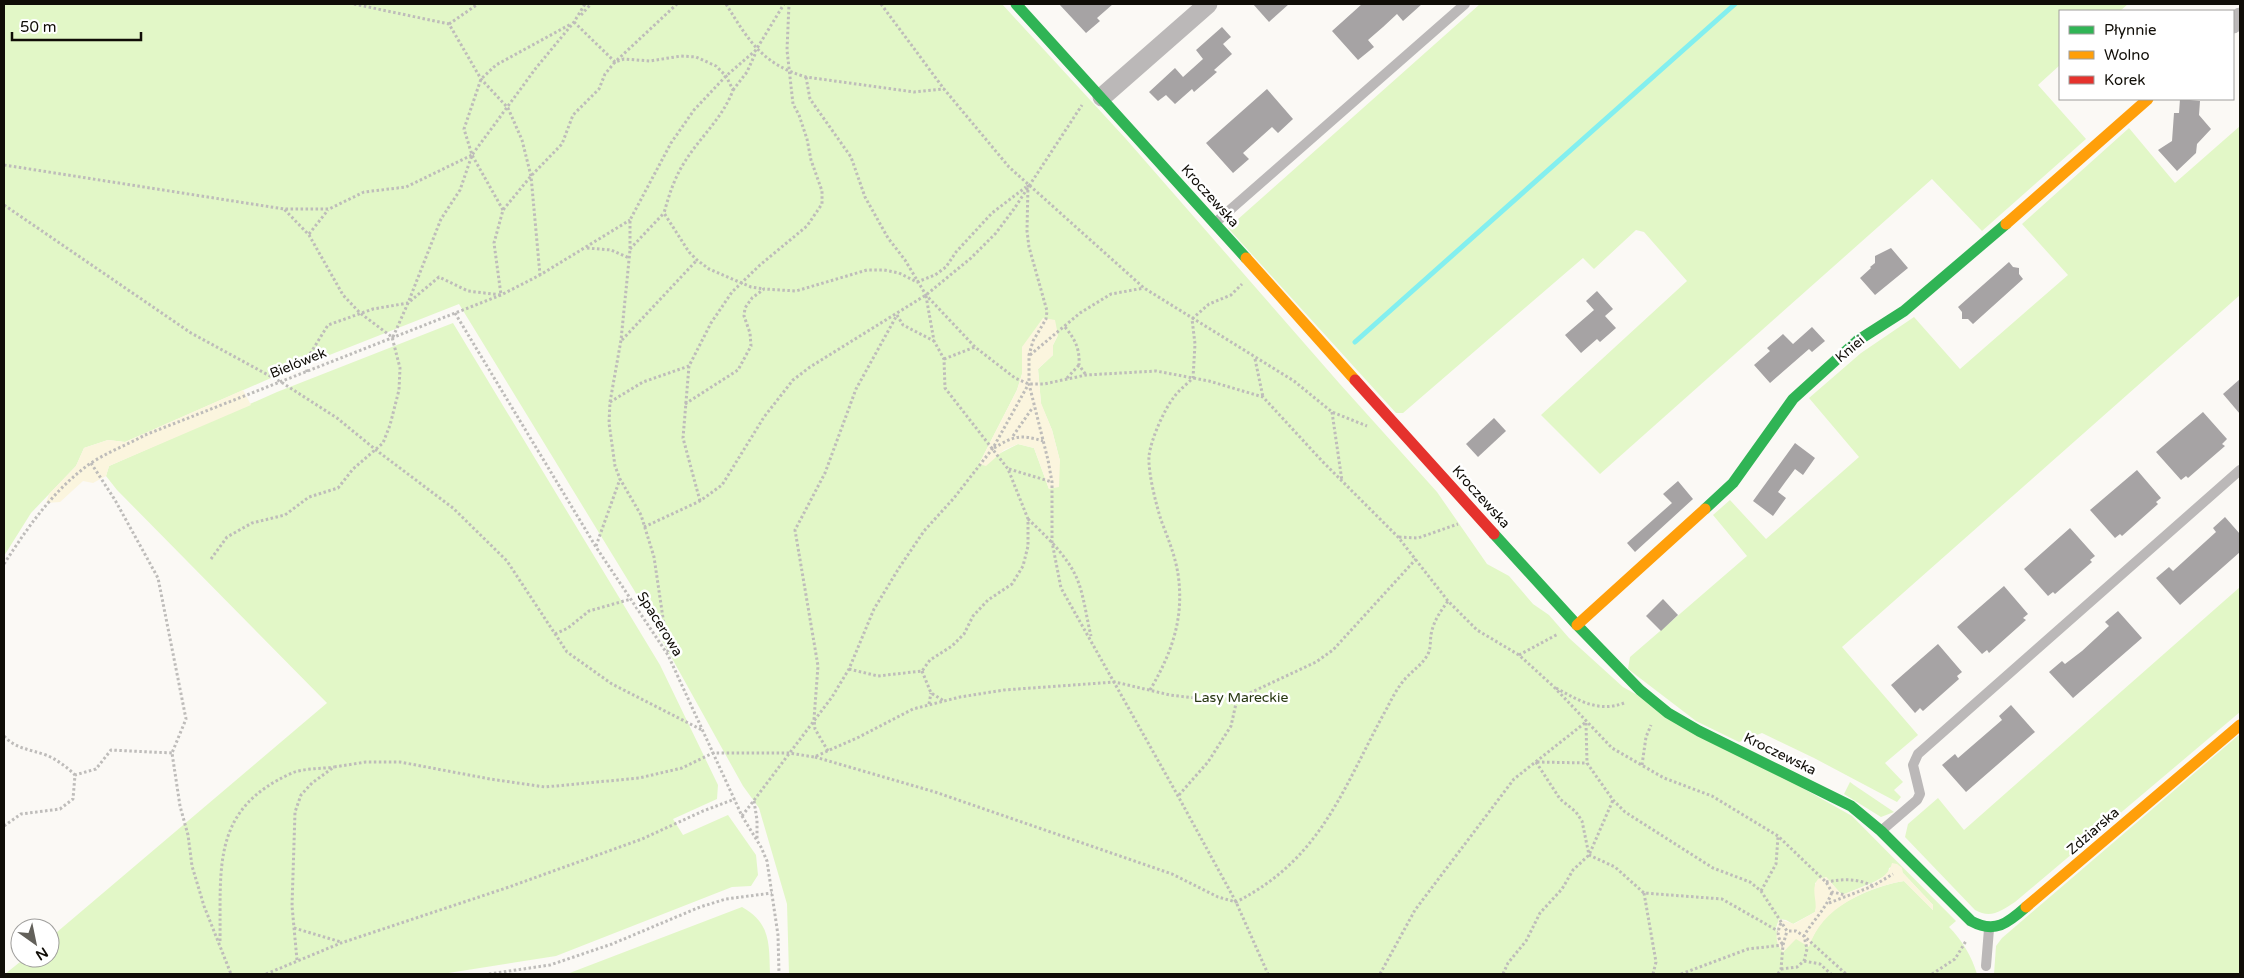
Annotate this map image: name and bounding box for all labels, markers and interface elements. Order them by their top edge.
scale bar [12,10,141,42]
legend [2059,10,2234,100]
text: 50 m [20,18,57,36]
text: Płynnie [2104,21,2157,39]
text: Wolno [2104,46,2150,64]
text: Korek [2104,71,2145,89]
street label: Kroczewska [1177,161,1243,231]
street label: Kniei [1832,332,1868,366]
street label: Bielówek [267,344,329,382]
street label: Kroczewska [1448,462,1514,532]
street label: Spacerowa [633,589,687,659]
park label: Lasy Mareckie [1194,689,1288,706]
street label: Kroczewska [1741,729,1819,779]
street label: Zdziarska [2063,804,2123,858]
north arrow [10,918,60,968]
text: N [32,943,51,964]

